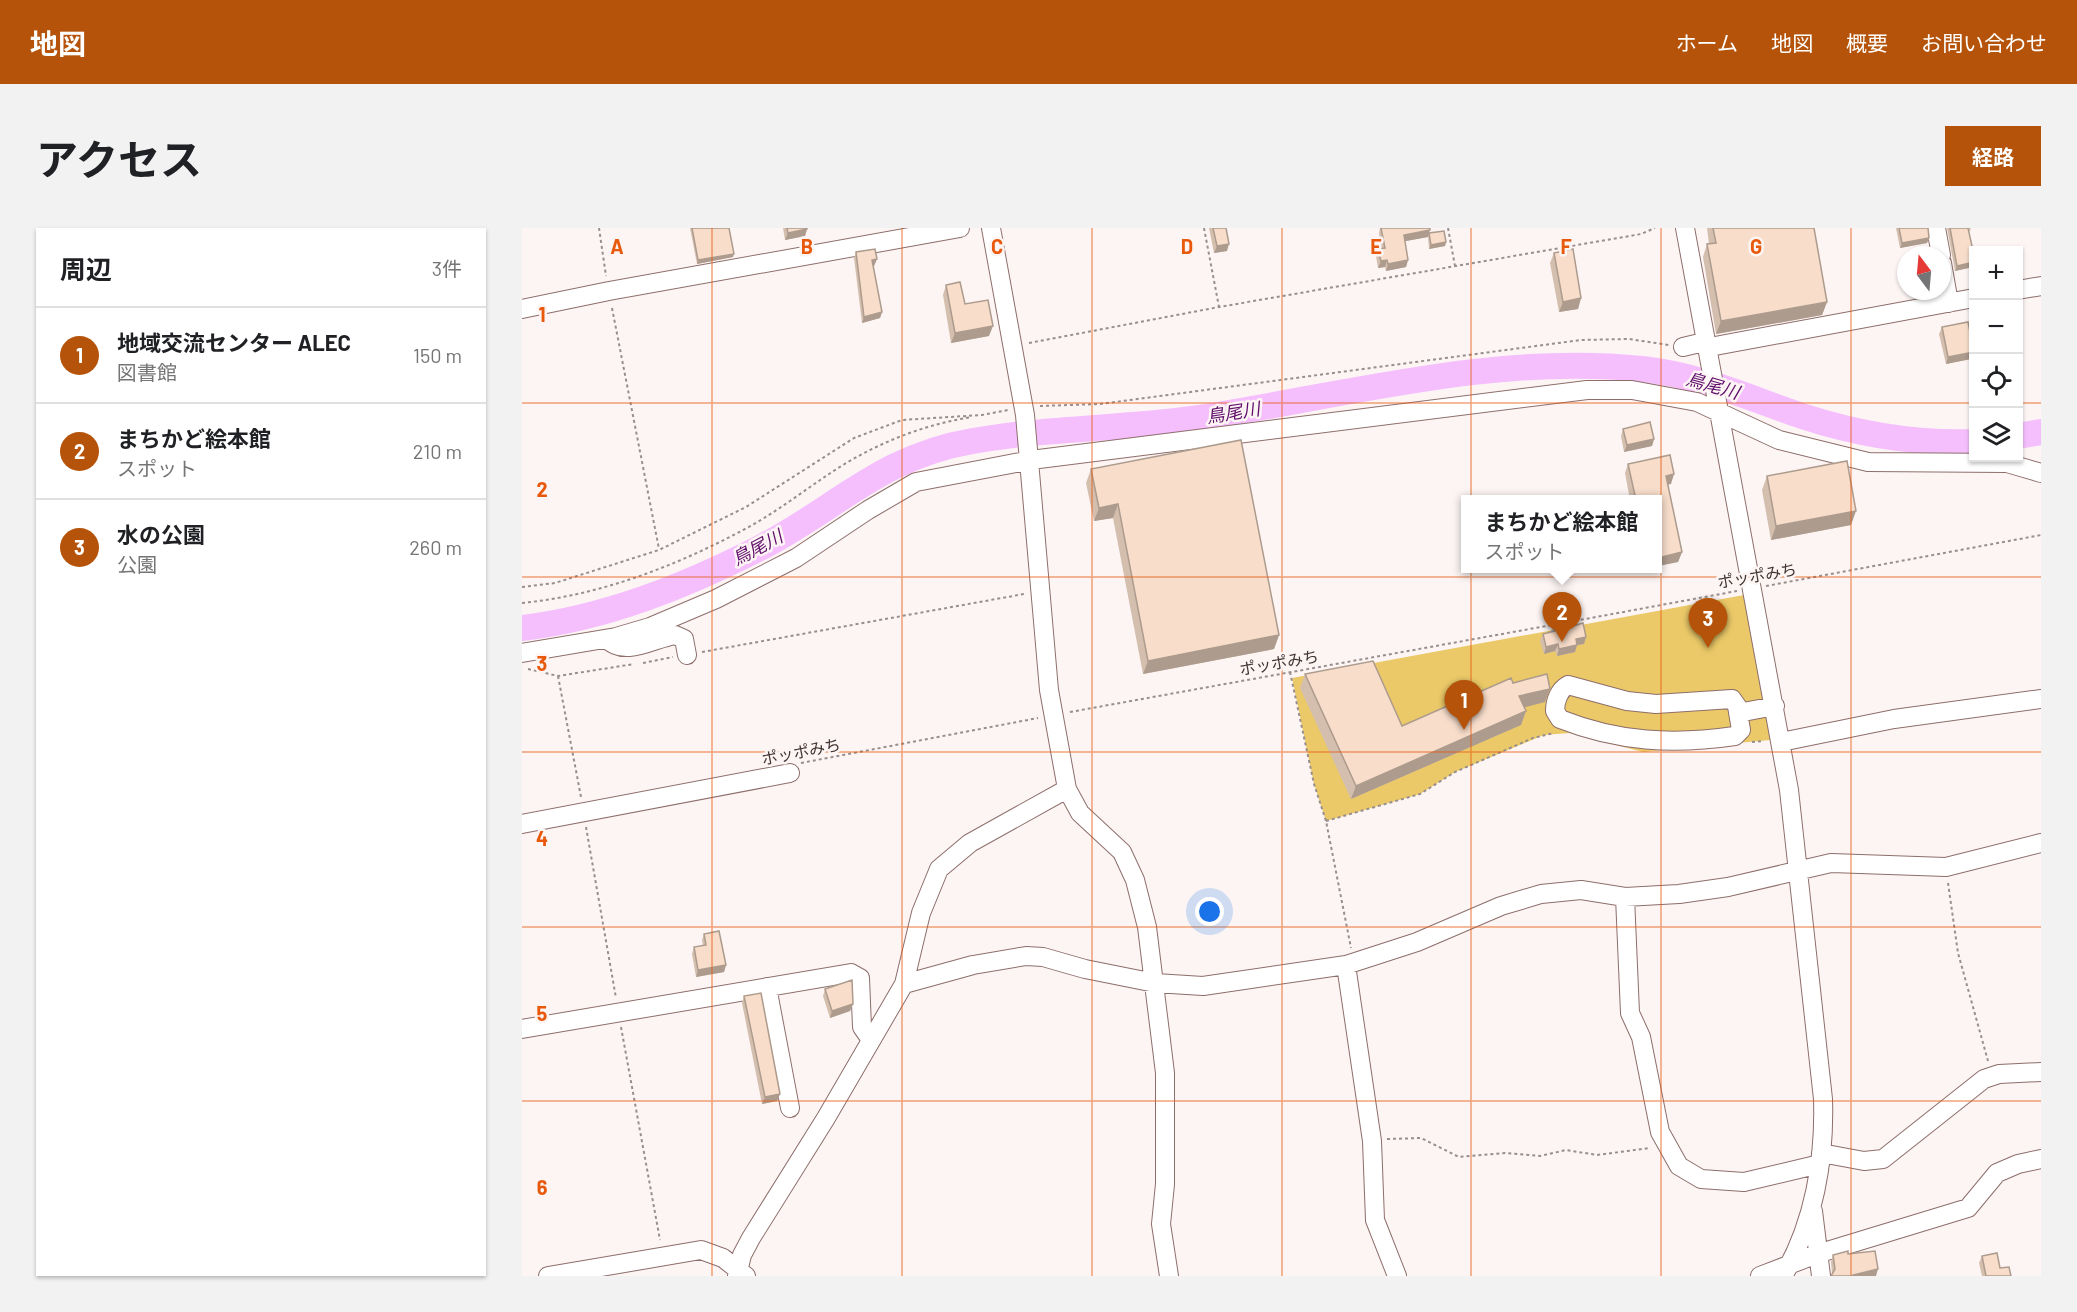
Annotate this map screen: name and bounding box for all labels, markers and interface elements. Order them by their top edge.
text: 地図 [30,26,86,60]
text: ホーム [1676,30,1738,55]
text: 地図 [1771,30,1813,55]
text: 概要 [1846,30,1888,55]
text: お問い合わせ [1921,30,2047,55]
button: 経路 [1945,126,2041,186]
text: アクセス [36,133,202,183]
text: A [610,234,624,258]
text: B [801,234,813,258]
text: C [991,234,1003,258]
text: D [1181,234,1193,258]
text: E [1370,234,1382,258]
text: F [1560,234,1572,258]
text: G [1750,234,1762,258]
north arrow [1897,246,1951,300]
map controls [1969,246,2023,462]
button: + [1969,246,2023,300]
text: 周辺 [60,253,112,284]
text: 3件 [432,256,462,280]
button: − [1969,300,2023,354]
text: 1 [538,302,546,326]
text: 地域交流センター ALEC [117,329,351,355]
text: 1 [76,343,83,367]
text: 150 m [413,343,462,367]
button: locate [1969,354,2023,408]
text: 図書館 [117,360,177,384]
water label: 鳥尾川 [1684,367,1744,404]
water label: 鳥尾川 [1205,397,1263,427]
button: layers [1969,408,2023,462]
text: まちかど絵本館 [117,425,271,451]
text: 2 [74,439,85,463]
text: 210 m [413,439,462,463]
text: スポット [117,456,197,480]
text: 2 [536,477,548,501]
popup [1461,495,1662,573]
text: まちかど絵本館 [1484,508,1639,534]
text: 水の公園 [117,521,205,547]
water label: 鳥尾川 [728,524,788,569]
text: 3 [74,535,85,559]
text: 260 m [409,535,462,559]
text: スポット [1484,539,1564,563]
text: 公園 [117,552,157,576]
street label: ポッポみち [1716,559,1798,591]
pin: 2 [1542,592,1582,642]
pin: 3 [1688,598,1728,648]
street label: ポッポみち [1238,646,1320,678]
text: 3 [537,651,547,675]
pin: 1 [1444,680,1484,730]
street label: ポッポみち [760,734,842,768]
text: 4 [536,826,548,850]
your location [1195,897,1224,926]
text: 5 [537,1001,548,1025]
text: 6 [537,1175,548,1199]

